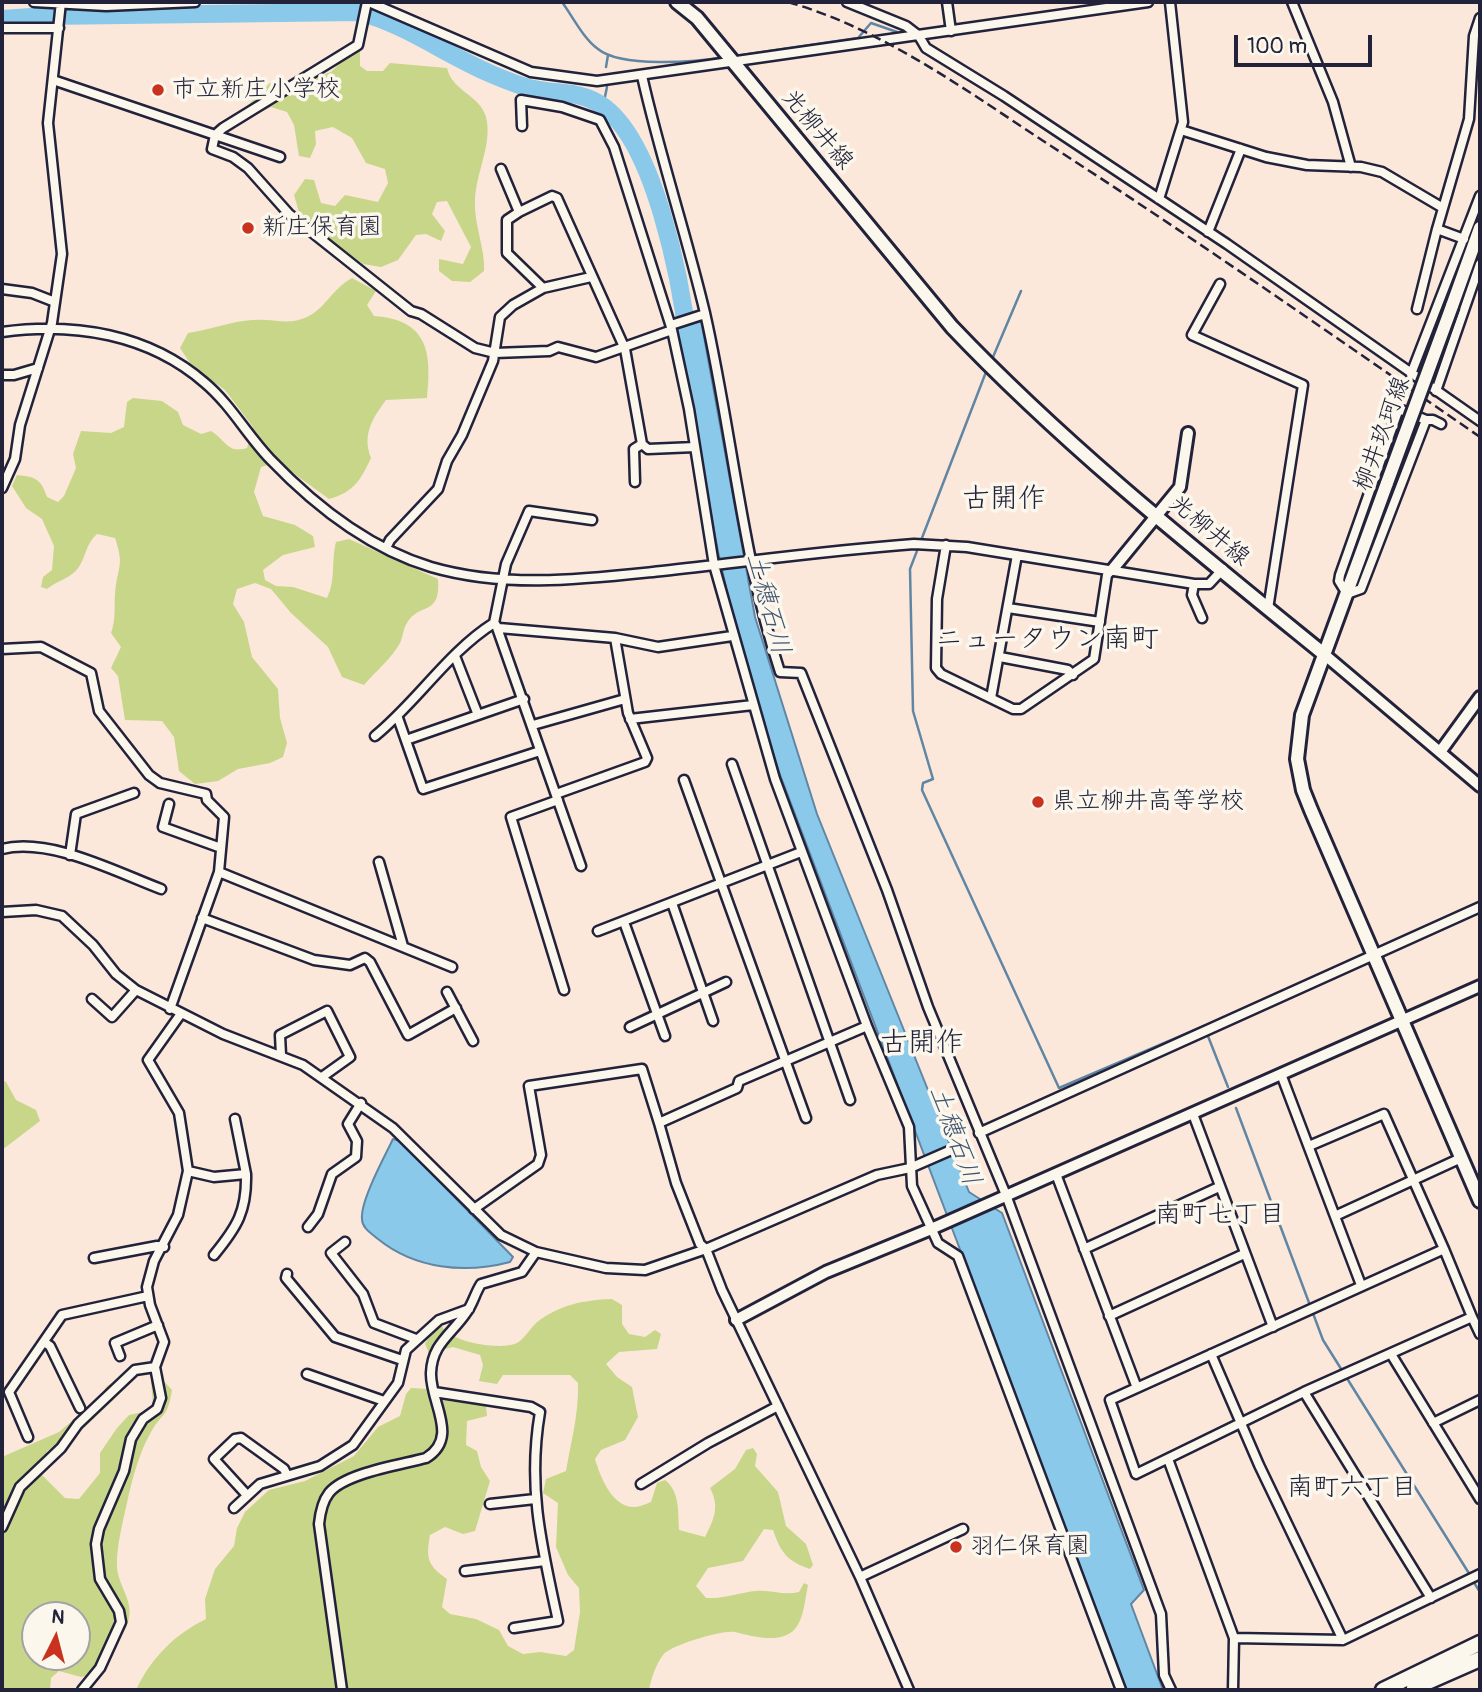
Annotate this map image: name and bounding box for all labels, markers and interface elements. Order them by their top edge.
scale bar [1237,21,1375,65]
text: 100 m [1247,33,1307,60]
place label: 市立新庄小学校 [172,76,340,104]
marker: 市立新庄小学校 [150,82,166,98]
street label: 光柳井線 [775,84,859,176]
place label: 新庄保育園 [262,214,382,242]
marker: 新庄保育園 [240,220,256,236]
street label: 柳井玖珂線 [1349,373,1417,495]
district label: 古開作 [962,483,1046,517]
street label: 光柳井線 [1163,489,1255,573]
water label: 土穂石川 [738,550,796,658]
district label: ニュータウン南町 [935,623,1159,657]
place label: 県立柳井高等学校 [1052,788,1244,816]
marker: 県立柳井高等学校 [1030,794,1046,810]
district label: 古開作 [880,1027,964,1061]
water label: 土穂石川 [922,1082,986,1190]
district label: 南町七丁目 [1155,1199,1285,1231]
district label: 南町六丁目 [1287,1472,1417,1504]
place label: 羽仁保育園 [970,1533,1090,1561]
marker: 羽仁保育園 [948,1539,964,1555]
north arrow [21,1601,91,1671]
text: N [50,1604,66,1630]

